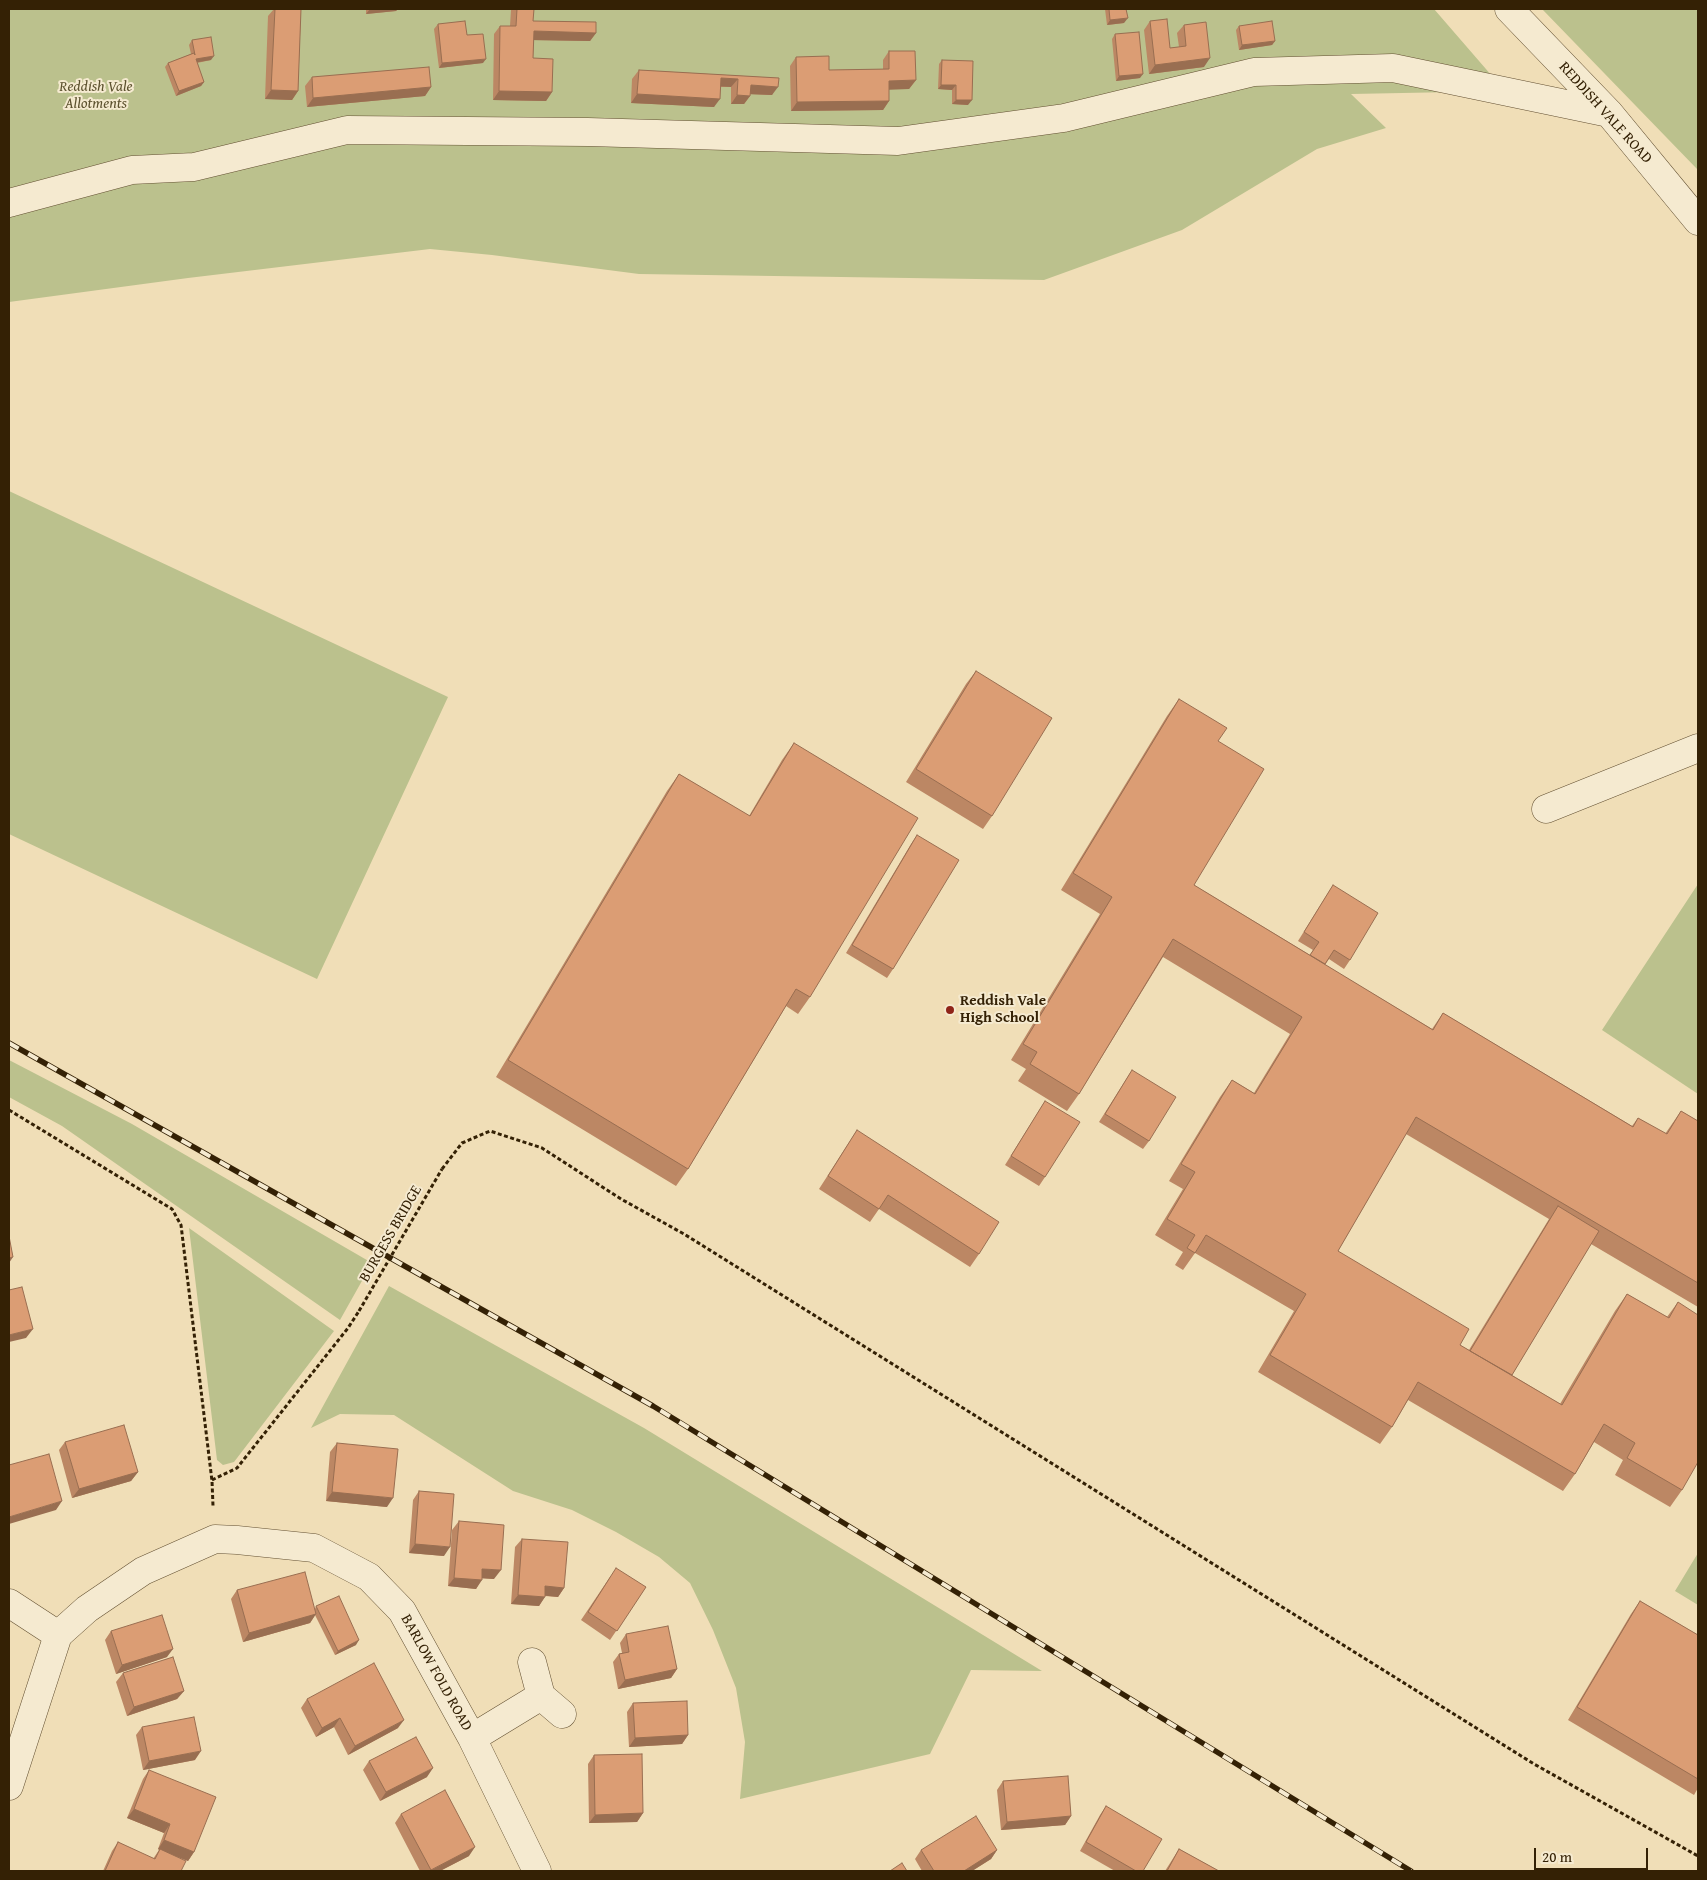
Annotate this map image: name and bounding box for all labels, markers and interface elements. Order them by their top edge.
street label: REDDISH VALE ROAD [1555,58,1655,168]
park label: Reddish Vale Allotments [59,78,133,113]
place label: Reddish Vale High School [960,992,1046,1027]
marker: Reddish Vale High School [944,1004,956,1016]
street label: BURGESS BRIDGE [356,1182,426,1286]
street label: BARLOW FOLD ROAD [397,1612,475,1734]
scale bar [1537,1838,1651,1870]
text: 20 m [1542,1846,1572,1867]

